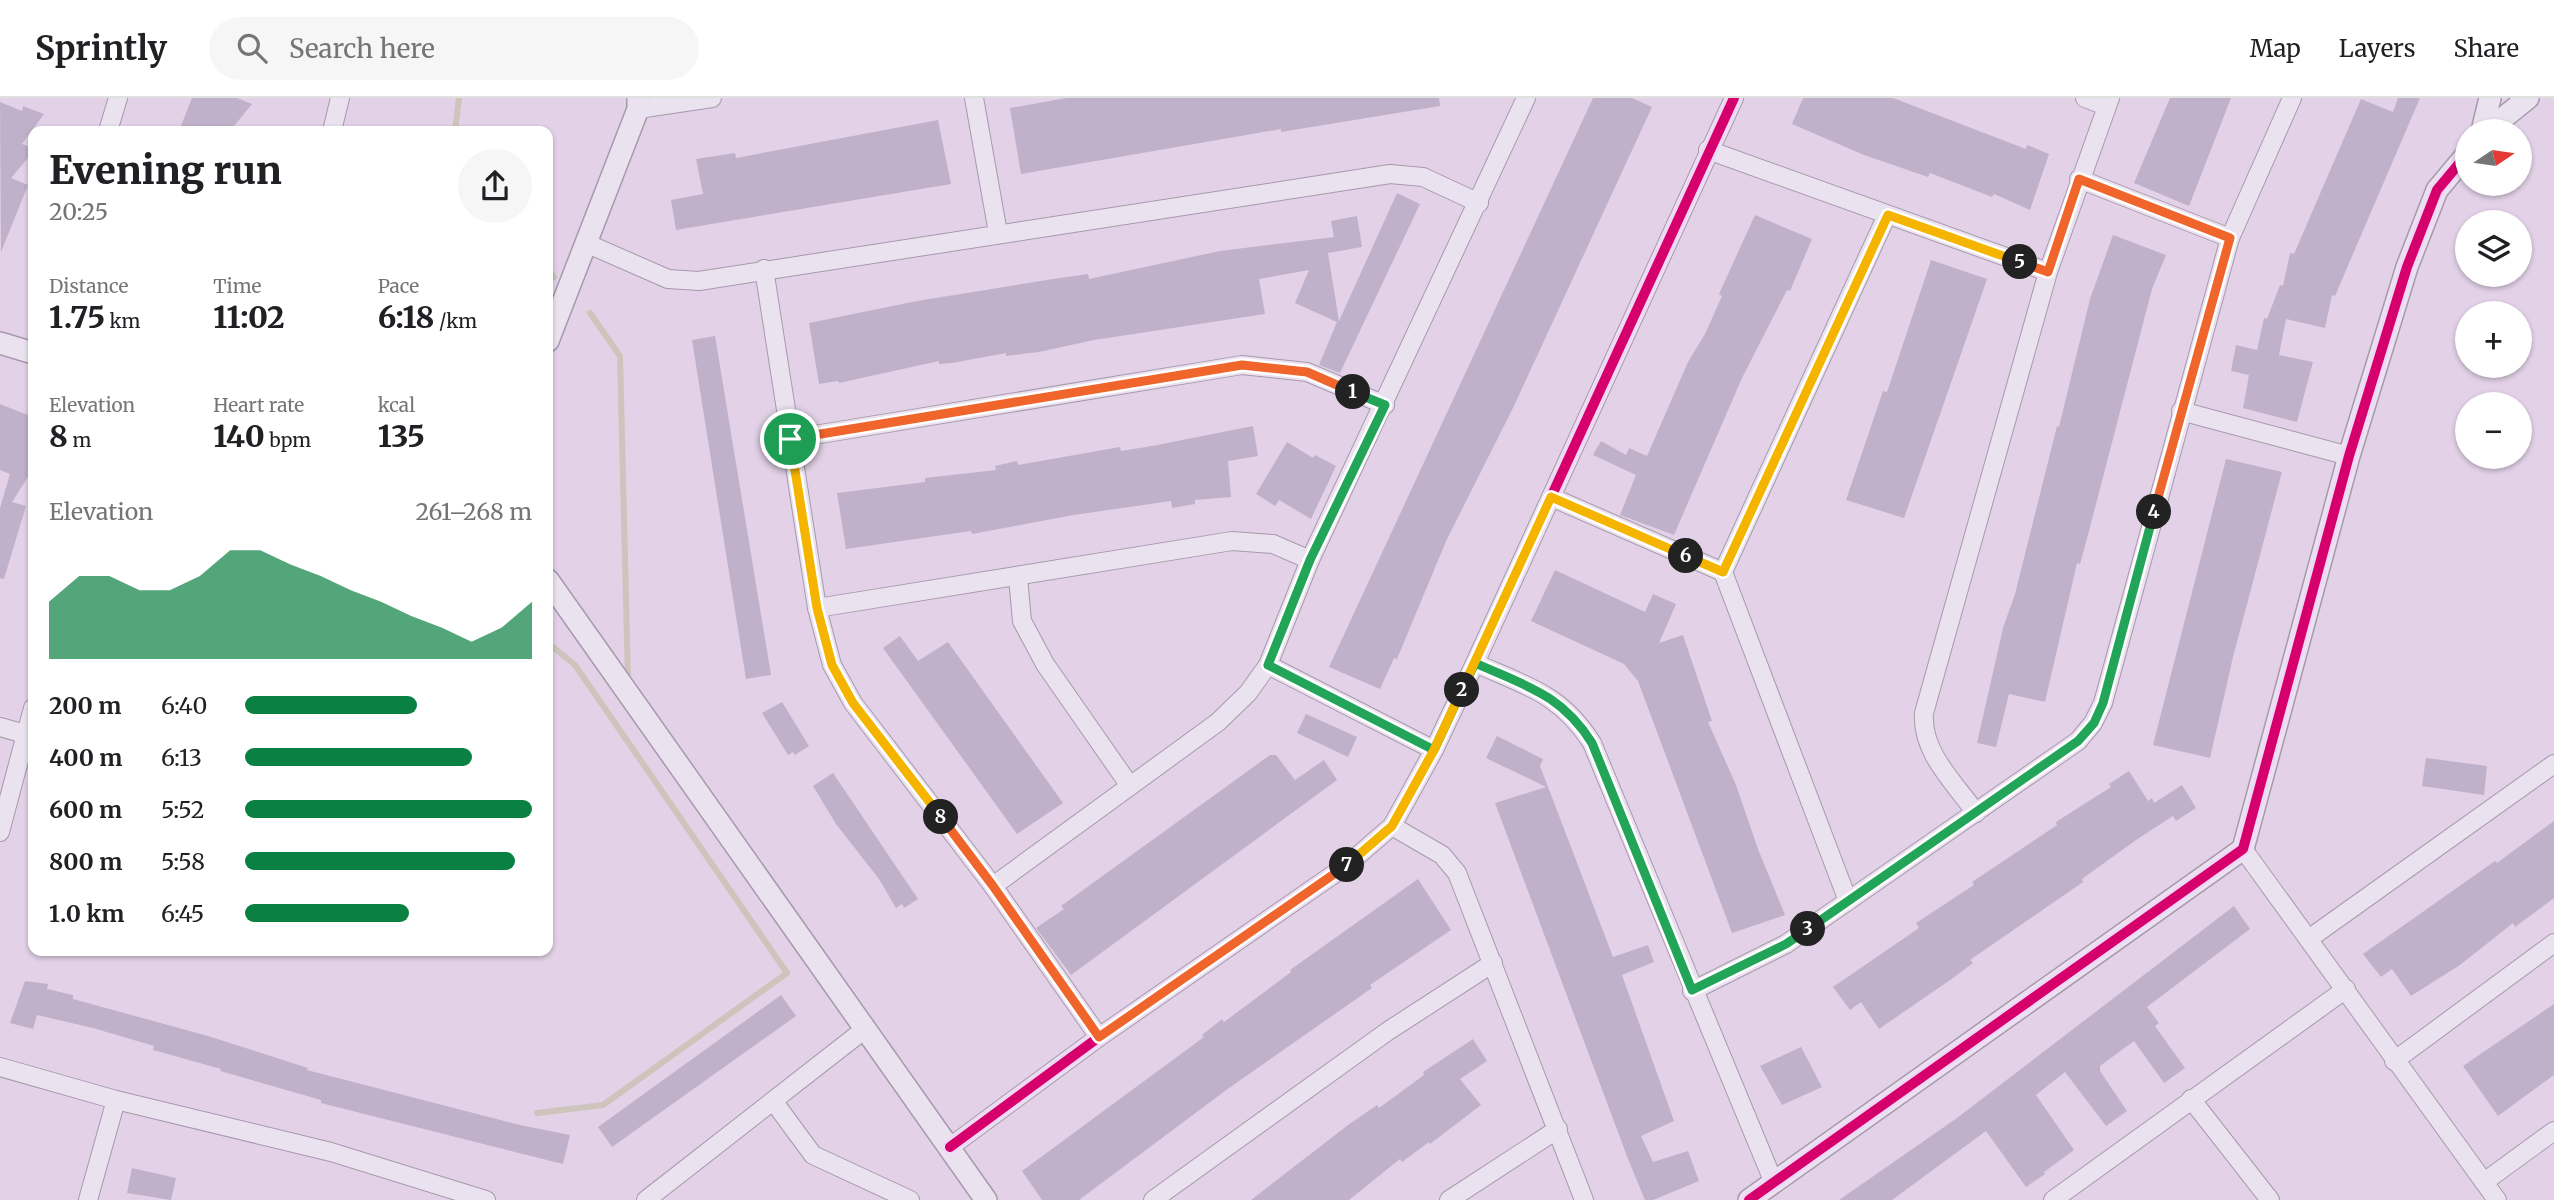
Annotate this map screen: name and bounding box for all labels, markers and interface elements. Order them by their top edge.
search box [209,17,699,80]
text: Sprintly [35,28,167,69]
icon: search [233,29,271,67]
text: Search here [289,32,435,65]
text: Map [2250,33,2301,64]
text: Layers [2339,33,2415,64]
text: Share [2453,33,2519,64]
north arrow [2455,119,2532,196]
map controls [2455,119,2532,469]
text: Evening run [49,147,282,194]
button: share [458,149,532,223]
text: 20:25 [49,197,108,226]
button: layers [2455,210,2532,287]
pin: 5 [2002,244,2038,280]
text: 5 [2014,249,2025,273]
text: Distance [49,274,128,298]
text: Time [213,274,262,298]
text: Pace [378,274,419,298]
text: 1.75 [49,298,105,336]
text: 11:02 [213,298,285,336]
text: 6:18 [378,298,434,336]
button: + [2455,301,2532,378]
text: km [105,309,140,333]
text: /km [434,309,477,333]
pin: 1 [1336,374,1370,410]
text: 1 [1348,379,1357,403]
button: − [2455,392,2532,469]
text: Elevation [49,393,135,417]
text: Heart rate [213,393,304,417]
text: kcal [378,393,415,417]
pin [760,409,820,469]
text: 8 [49,417,68,455]
text: 140 [213,417,265,455]
text: 135 [378,417,425,455]
icon: arrive [771,420,809,458]
text: m [68,428,91,452]
text: bpm [265,428,311,452]
pin: 4 [2136,494,2172,530]
text: Elevation [49,497,153,526]
text: 261–268 m [415,497,532,526]
text: 4 [2147,499,2160,523]
pin: 6 [1668,538,1704,574]
text: 6 [1680,543,1691,567]
pin: 2 [1444,672,1480,708]
text: 2 [1456,677,1467,701]
text: 200 m [49,691,121,720]
text: 6:40 [161,691,207,720]
text: 400 m [49,743,123,772]
text: 6:13 [161,743,202,772]
text: 600 m [49,795,122,824]
text: 5:52 [161,795,205,824]
pin: 8 [923,800,958,834]
text: 8 [935,804,946,828]
text: 800 m [49,847,122,876]
text: 5:58 [161,847,205,876]
pin: 7 [1330,848,1364,882]
text: 7 [1341,852,1352,876]
text: 1.0 km [49,899,124,928]
text: 6:45 [161,899,204,928]
pin: 3 [1790,912,1826,946]
text: 3 [1802,916,1813,940]

